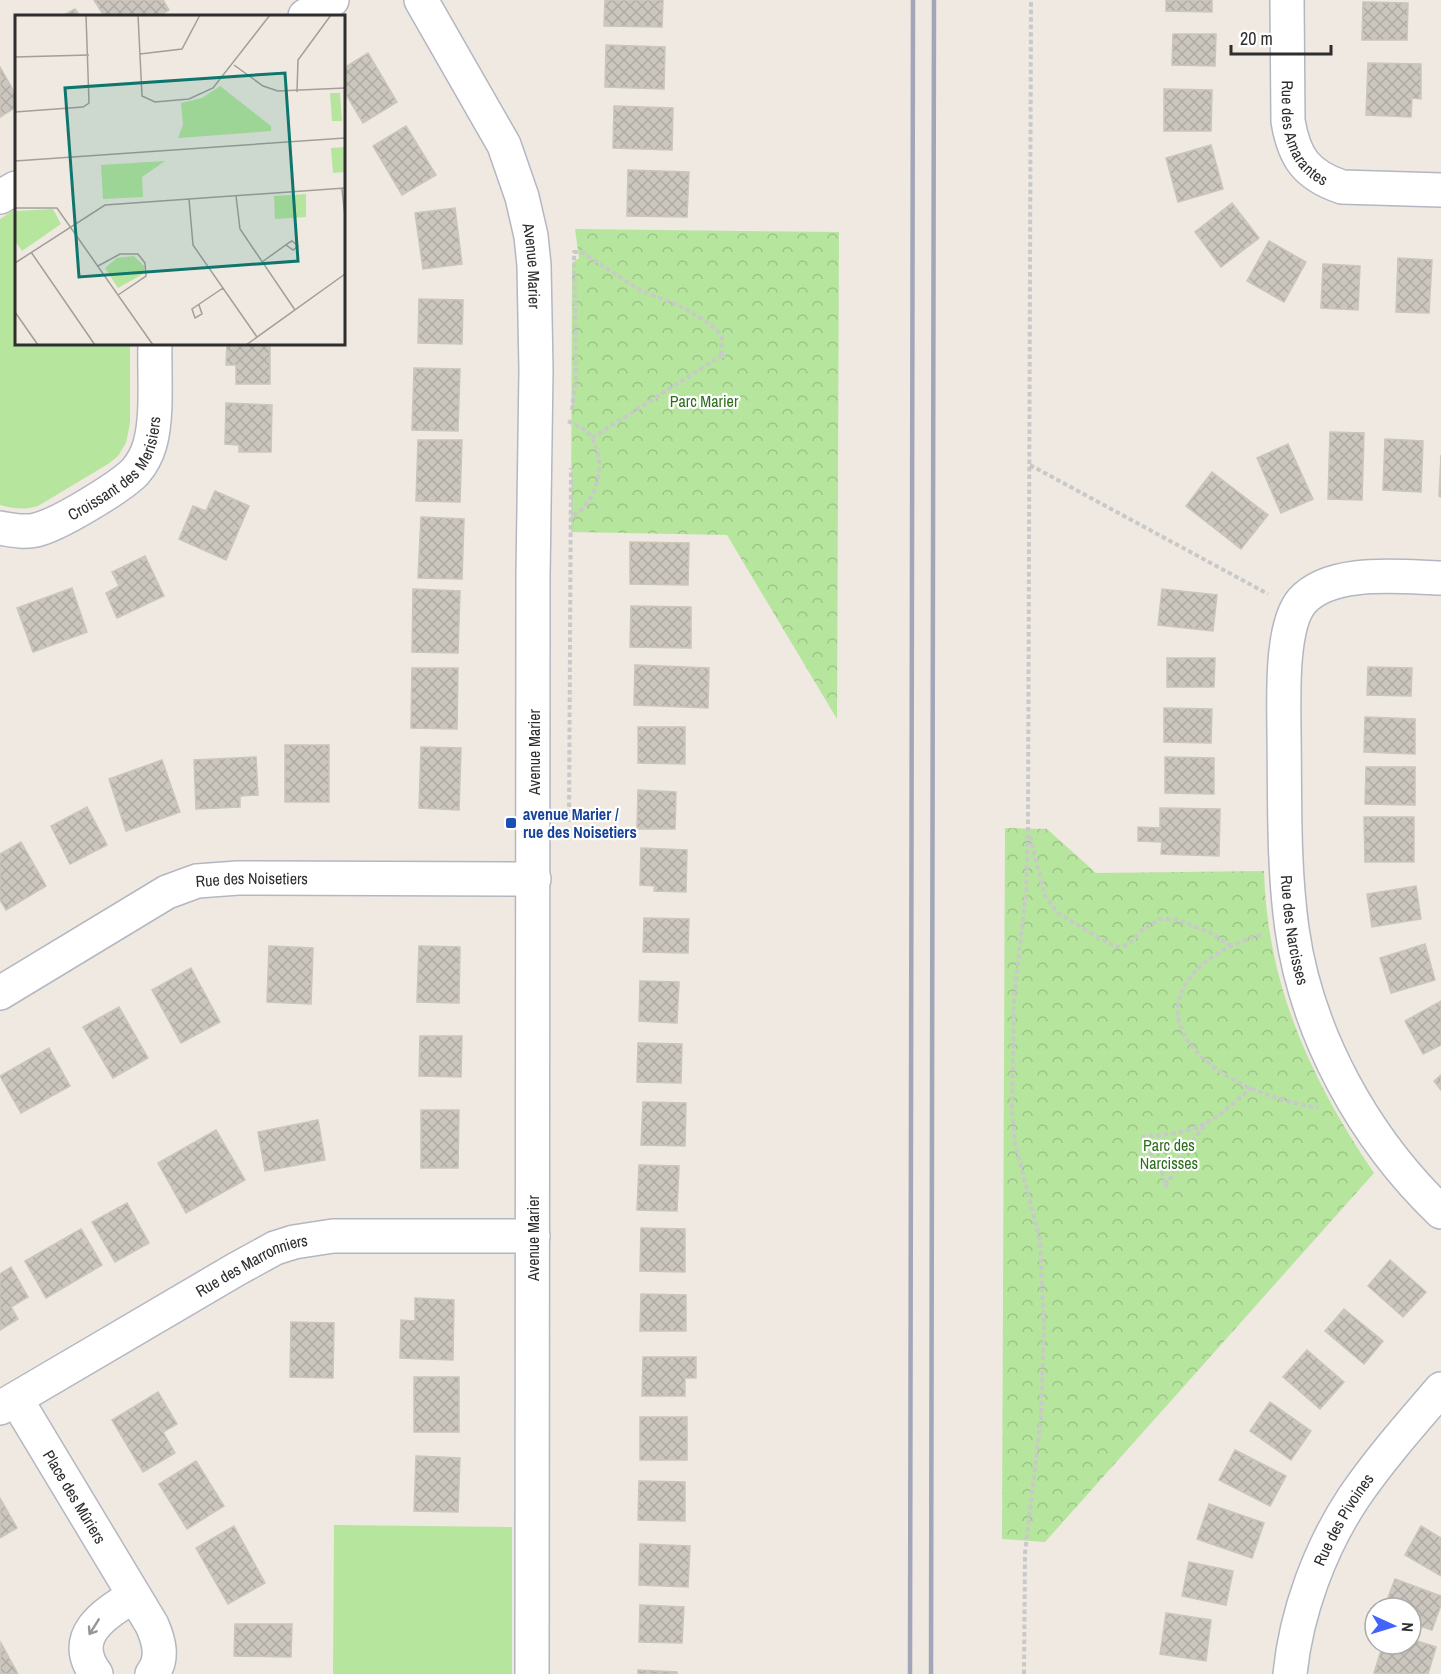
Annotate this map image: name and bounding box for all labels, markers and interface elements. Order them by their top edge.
inset map [15,15,345,345]
scale bar [1231,18,1332,56]
text: 20 m [1240,26,1273,51]
street label: Rue des Amarantes [1277,80,1332,191]
street label: Avenue Marier [517,220,546,309]
park label: Parc Marier [670,390,739,412]
street label: Croissant des Merisiers [64,415,165,525]
street label: Avenue Marier [523,708,545,796]
place label: avenue Marier / rue des Noisetiers [523,803,637,843]
marker: avenue Marier / rue des Noisetiers [504,816,518,830]
street label: Rue des Noisetiers [195,867,308,892]
street label: Rue des Narcisses [1276,874,1314,987]
park label: Parc des Narcisses [1140,1134,1198,1174]
street label: Avenue Marier [522,1194,544,1282]
street label: Rue des Marronniers [191,1229,309,1302]
street label: Place des Mûriers [38,1446,111,1548]
street label: Rue des Pivoines [1308,1469,1378,1569]
north arrow [1363,1596,1423,1656]
one-way arrow [88,1618,100,1635]
text: N [1397,1622,1419,1633]

